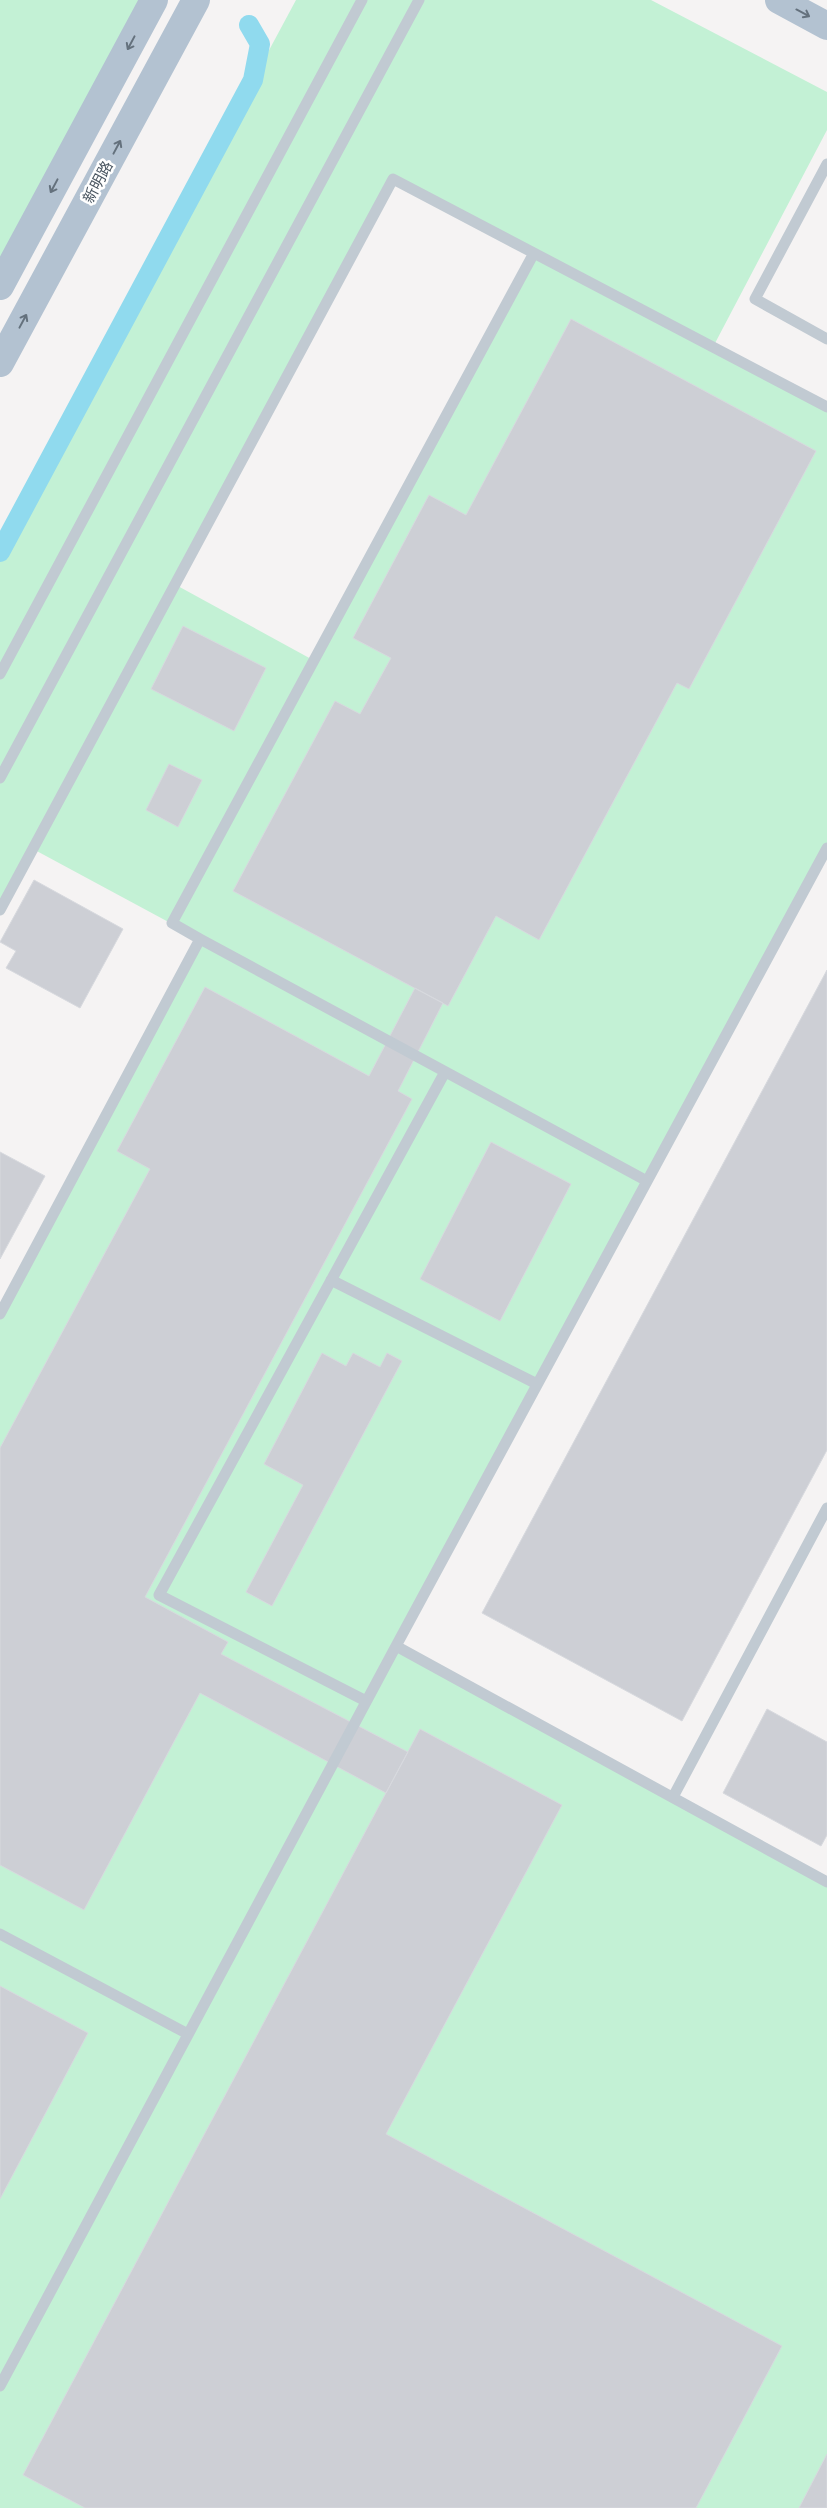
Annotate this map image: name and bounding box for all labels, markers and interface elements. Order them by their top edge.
one-way arrow [795,9,810,18]
one-way arrow [126,35,135,50]
one-way arrow [113,140,122,155]
street label: 新明路 [79,158,117,206]
one-way arrow [49,178,58,193]
one-way arrow [18,313,28,328]

